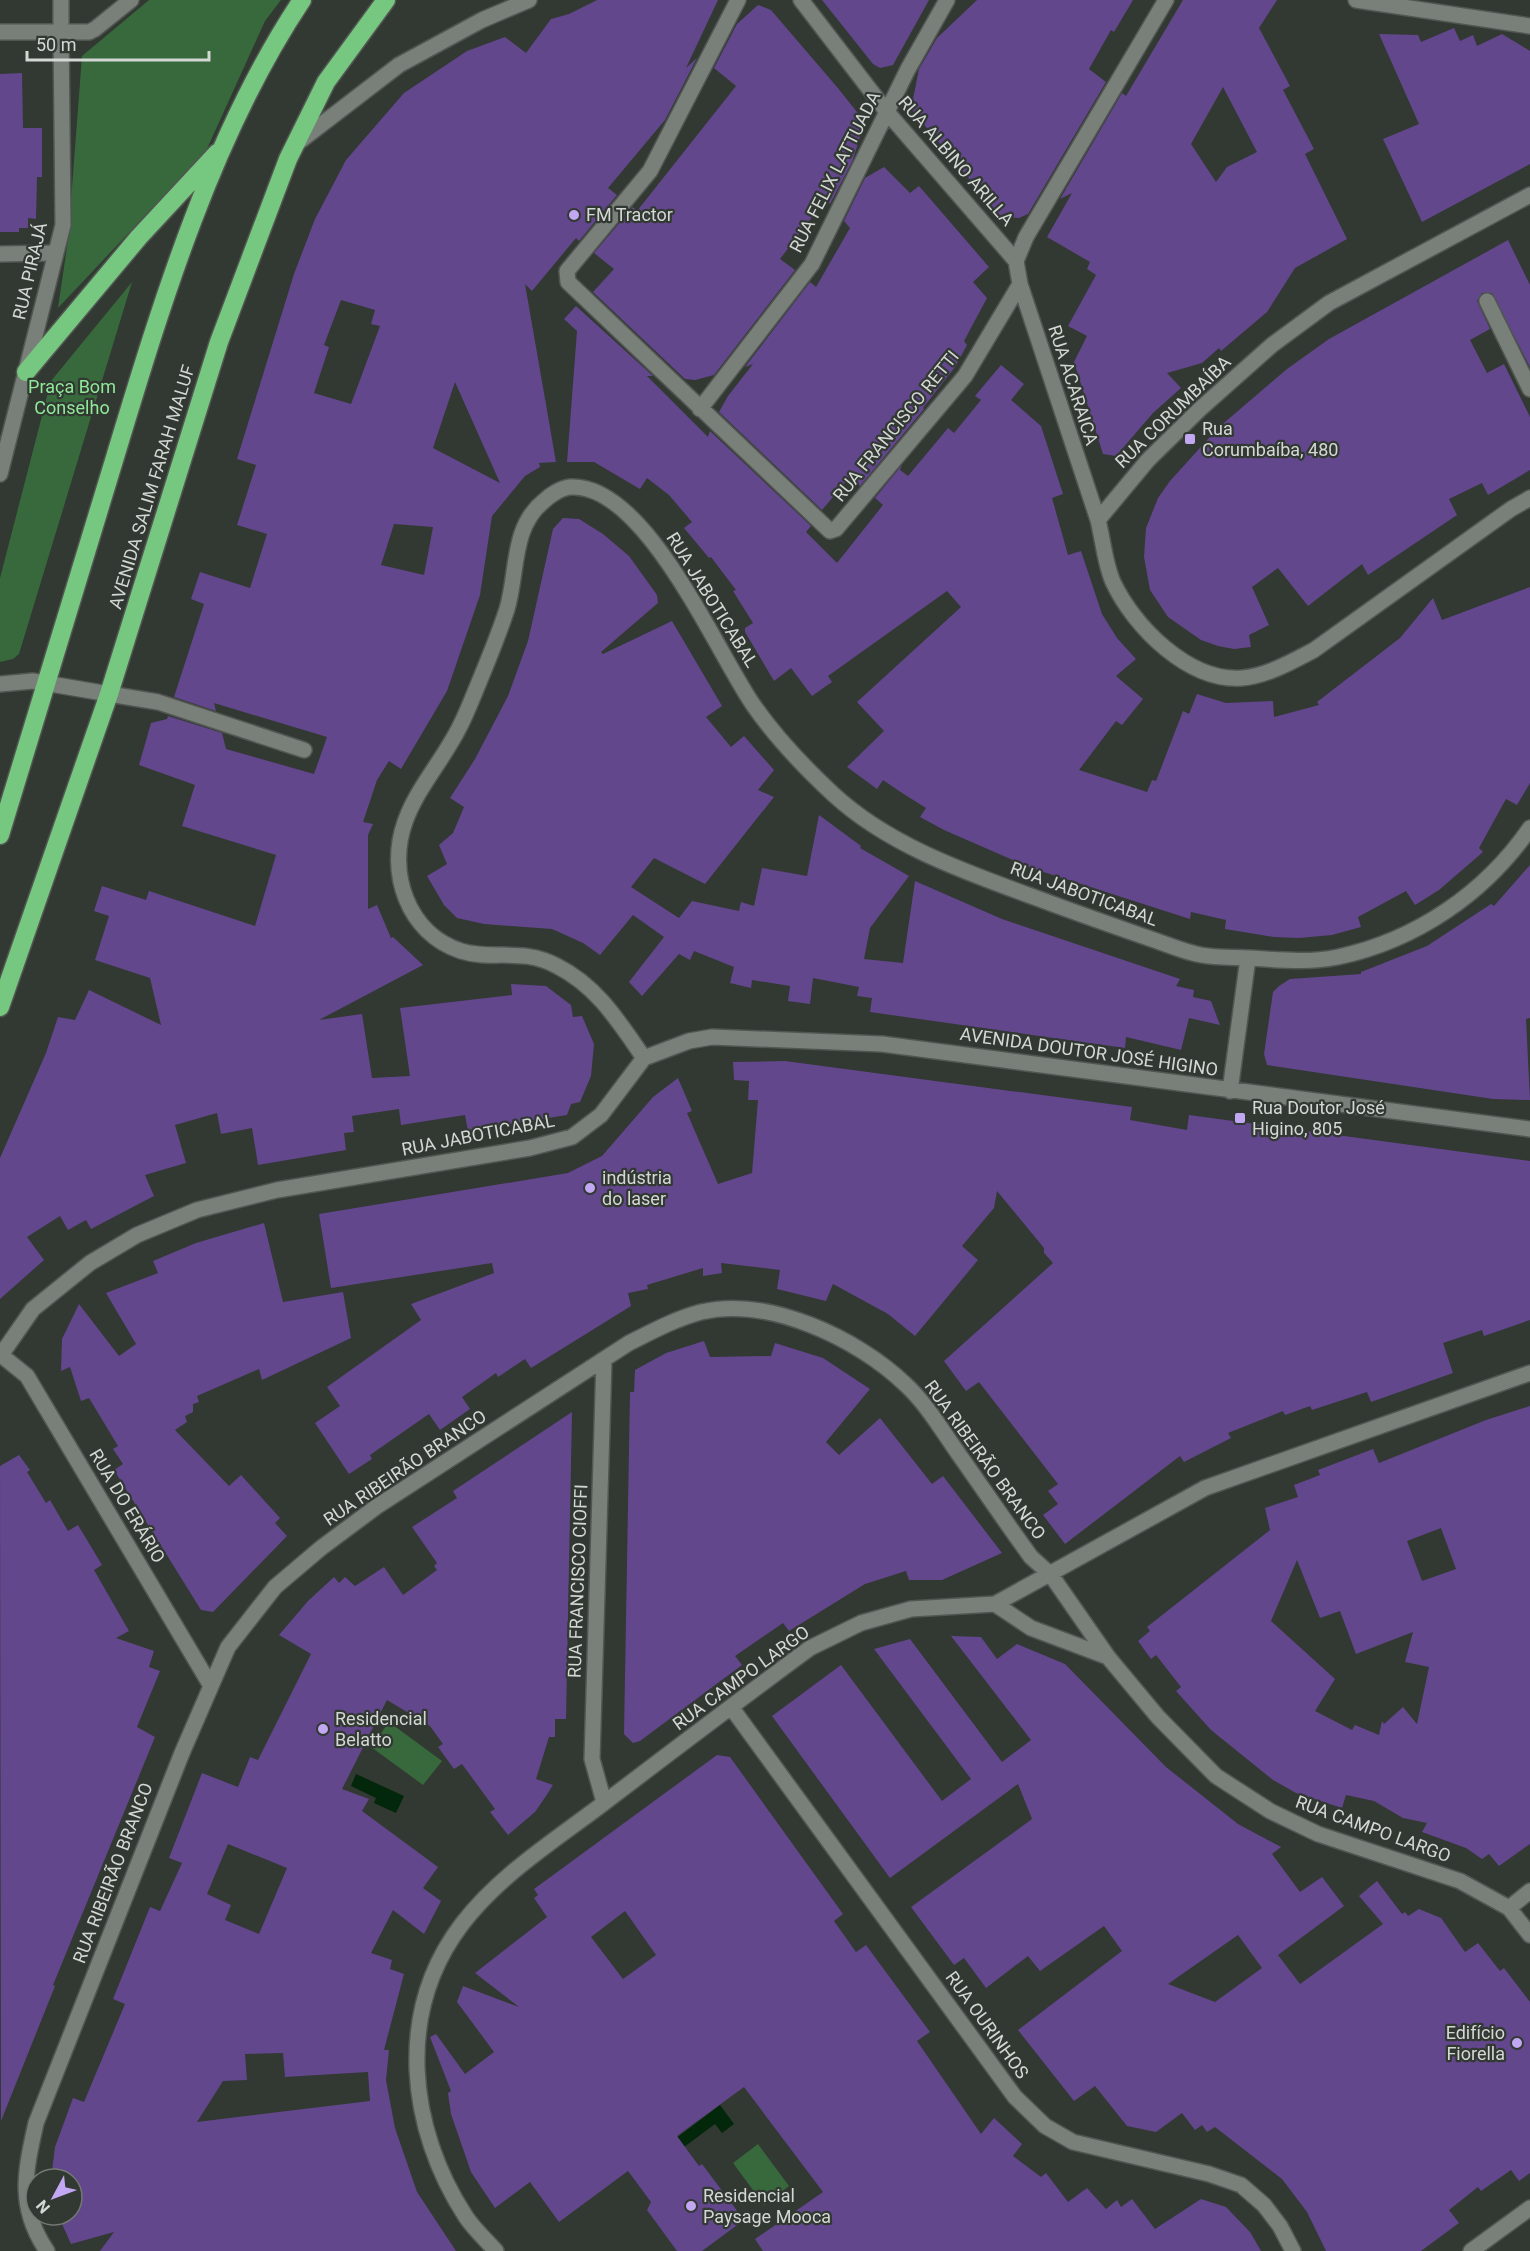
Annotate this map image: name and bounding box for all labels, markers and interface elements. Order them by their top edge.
scale bar [27,24,208,62]
text: 50 m [36,34,76,55]
street label: RUA FELIX LATTUADA [785,87,884,256]
street label: RUA ALBINO ARILLA [894,92,1019,230]
place label: FM Tractor [586,204,673,225]
marker: FM Tractor [567,208,581,222]
street label: RUA PIRAJÁ [8,220,51,322]
street label: RUA ACARAICA [1044,322,1103,448]
street label: RUA FRANCISCO RETTI [828,346,963,505]
street label: RUA CORUMBAÍBA [1111,351,1235,472]
street label: AVENIDA SALIM FARAH MALUF [104,362,199,611]
park label: Praça Bom Conselho [28,376,116,418]
place label: Rua Corumbaíba, 480 [1202,418,1338,460]
marker: Rua Corumbaíba, 480 [1183,432,1197,446]
street label: RUA JABOTICABAL [662,528,763,671]
street label: RUA JABOTICABAL [1008,857,1161,930]
street label: AVENIDA DOUTOR JOSÉ HIGINO [959,1023,1219,1080]
place label: Rua Doutor José Higino, 805 [1252,1097,1385,1139]
street label: RUA JABOTICABAL [400,1109,556,1160]
marker: Rua Doutor José Higino, 805 [1233,1111,1247,1125]
place label: indústria do laser [602,1167,672,1209]
marker: indústria do laser [583,1181,597,1195]
street label: RUA RIBEIRÃO BRANCO [921,1376,1050,1543]
street label: RUA RIBEIRÃO BRANCO [319,1405,490,1530]
street label: RUA DO ERÁRIO [85,1445,170,1566]
street label: RUA FRANCISCO CIOFFI [564,1484,591,1678]
street label: RUA CAMPO LARGO [668,1621,813,1734]
place label: Residencial Belatto [335,1708,427,1750]
marker: Residencial Belatto [316,1722,330,1736]
street label: RUA RIBEIRÃO BRANCO [68,1780,157,1966]
street label: RUA CAMPO LARGO [1293,1791,1454,1866]
street label: RUA OURINHOS [941,1967,1034,2083]
place label: Edifício Fiorella [1446,2022,1505,2064]
marker: Edifício Fiorella [1510,2036,1524,2050]
north arrow [24,2167,84,2227]
place label: Residencial Paysage Mooca [703,2185,831,2227]
text: N [32,2196,54,2217]
marker: Residencial Paysage Mooca [684,2199,698,2213]

